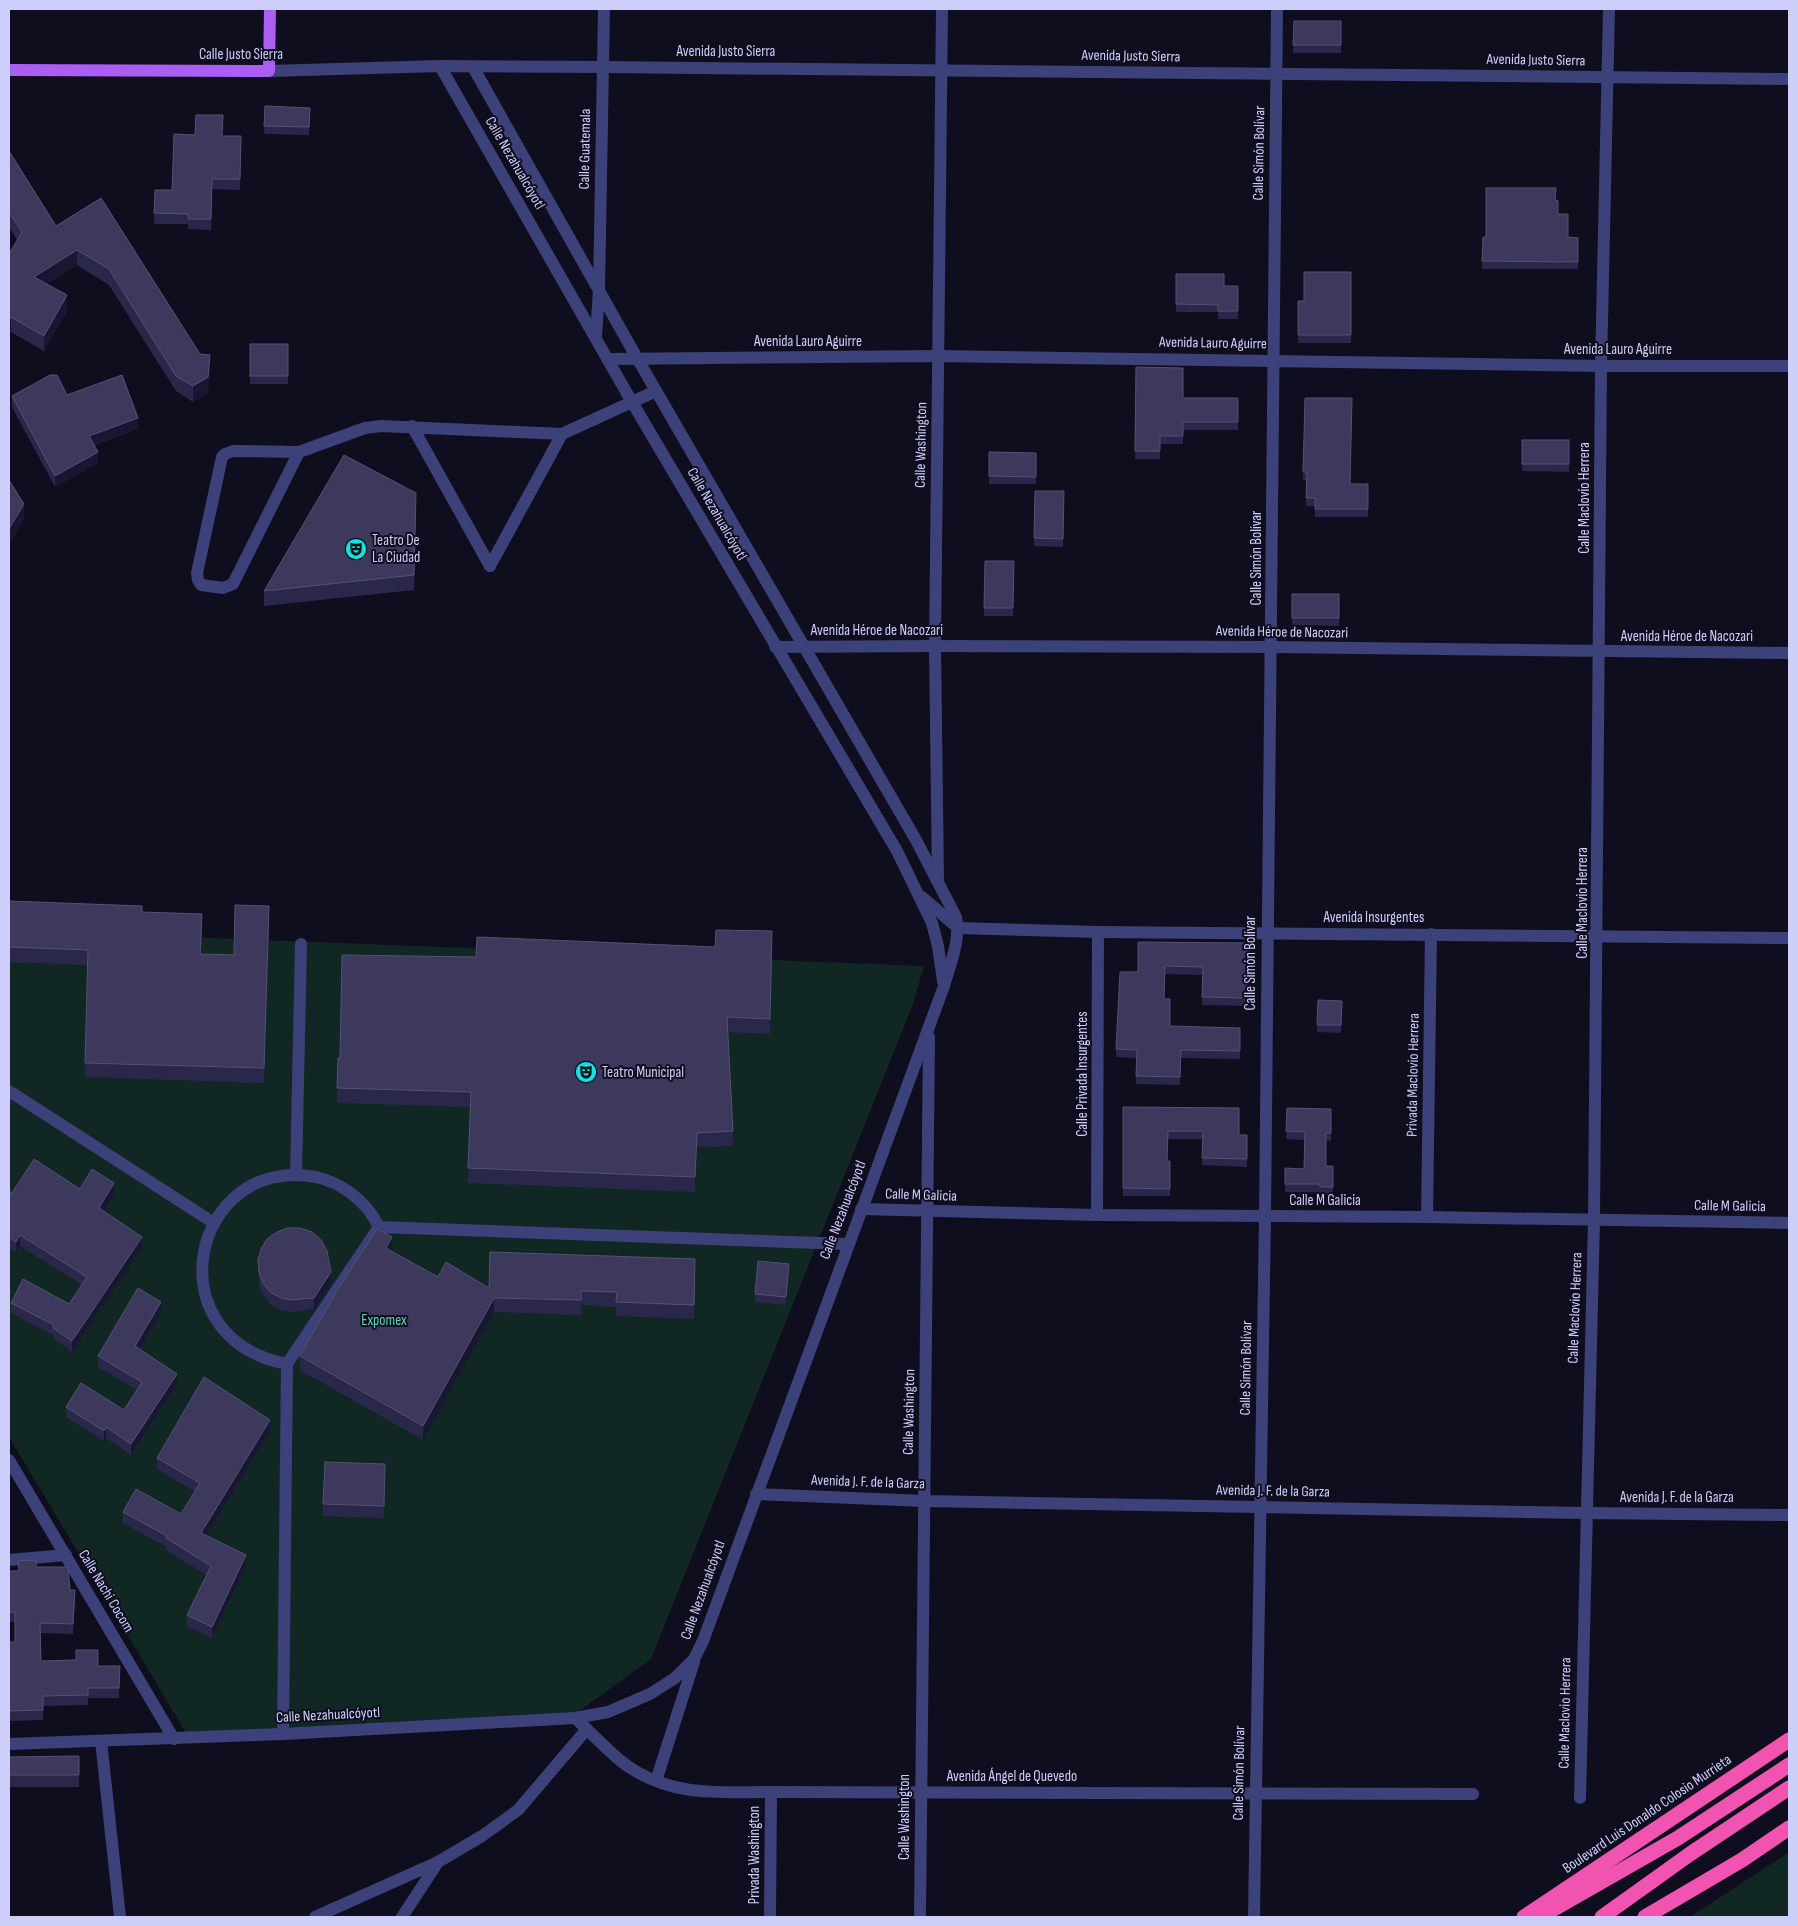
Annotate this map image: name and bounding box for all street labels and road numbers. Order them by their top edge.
street label: Avenida Justo Sierra [676,42,776,61]
street label: Calle Justo Sierra [199,45,283,64]
street label: Avenida Justo Sierra [1080,46,1181,66]
street label: Avenida Justo Sierra [1485,50,1586,70]
street label: Calle Simón Bolívar [1249,105,1269,201]
street label: Calle Guatemala [575,108,595,190]
street label: Calle Nezahualcóyotl [481,113,549,213]
street label: Avenida Lauro Aguirre [753,332,862,351]
street label: Avenida Lauro Aguirre [1158,333,1267,353]
street label: Avenida Lauro Aguirre [1563,340,1672,359]
street label: Calle Washington [911,402,931,488]
street label: Calle Maclovio Herrera [1575,442,1594,554]
street label: Calle Nezahualcóyotl [683,464,751,564]
street label: Calle Simón Bolívar [1247,510,1266,605]
street label: Avenida Héroe de Nacozari [810,621,943,640]
street label: Avenida Héroe de Nacozari [1215,621,1349,643]
street label: Avenida Héroe de Nacozari [1620,627,1753,646]
street label: Calle Maclovio Herrera [1573,847,1592,959]
street label: Avenida Insurgentes [1323,908,1424,927]
street label: Calle Simón Bolívar [1241,915,1260,1010]
street label: Calle Privada Insurgentes [1073,1011,1092,1137]
street label: Privada Maclovio Herrera [1402,1013,1424,1137]
street label: Calle Nezahualcóyotl [815,1158,871,1262]
street label: Calle M Galicia [885,1184,957,1206]
street label: Calle M Galicia [1289,1191,1361,1210]
street label: Calle M Galicia [1694,1196,1766,1216]
street label: Calle Maclovio Herrera [1564,1252,1586,1364]
street label: Calle Simón Bolívar [1236,1320,1256,1416]
street label: Calle Washington [899,1369,919,1455]
street label: Avenida J. F. de la Garza [810,1470,925,1493]
street label: Avenida J. F. de la Garza [1215,1480,1330,1501]
street label: Avenida J. F. de la Garza [1619,1488,1734,1507]
street label: Calle Nezahualcóyotl [676,1538,730,1642]
street label: Calle Nachi Cocom [74,1546,138,1636]
street label: Calle Maclovio Herrera [1555,1657,1575,1769]
street label: Calle Nezahualcóyotl [275,1703,381,1727]
street label: Calle Simón Bolívar [1229,1725,1249,1821]
street label: Boulevard Luis Donaldo Colosio Murrieta [1559,1750,1735,1878]
street label: Avenida Ángel de Quevedo [946,1767,1077,1786]
street label: Calle Washington [895,1774,914,1860]
street label: Privada Washington [745,1806,764,1904]

